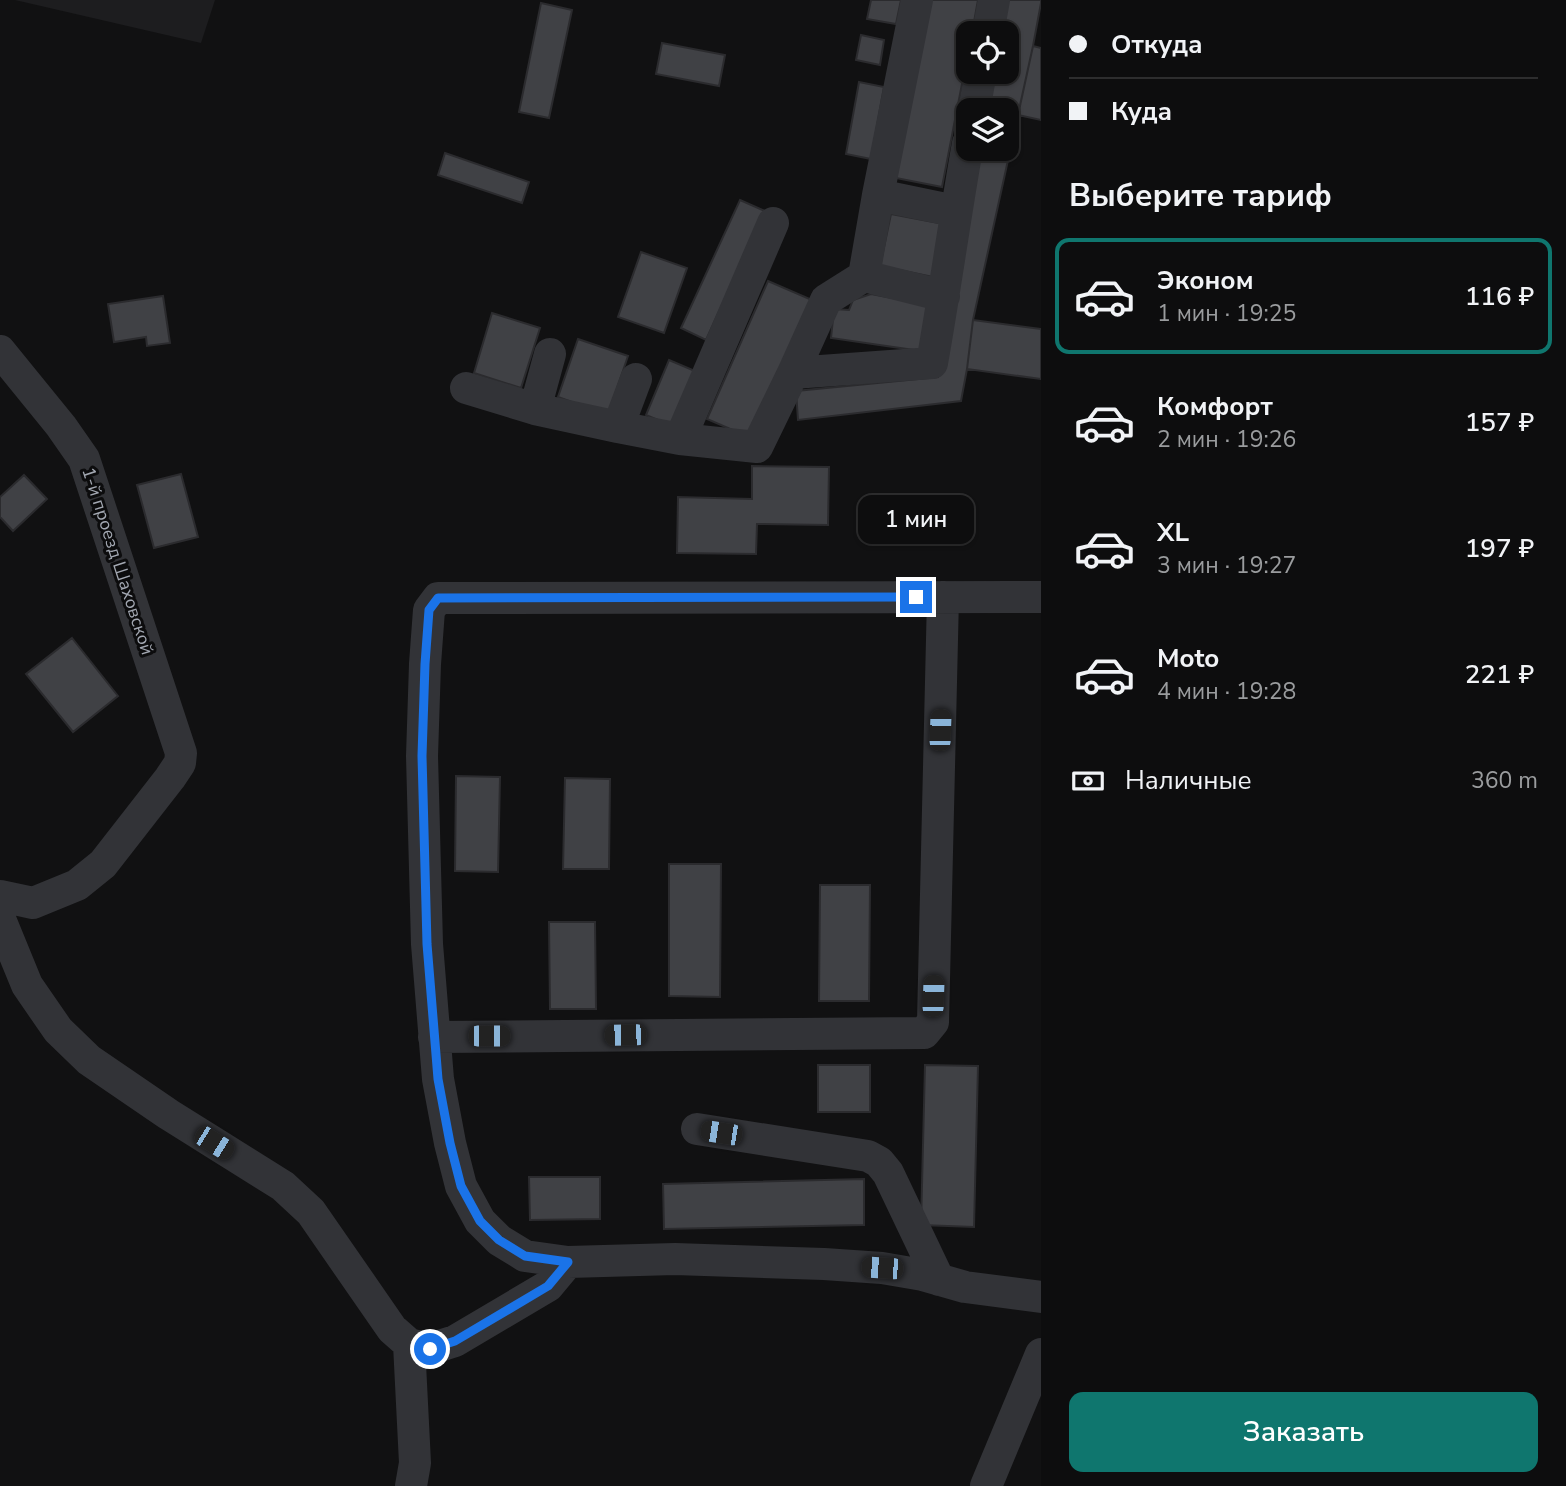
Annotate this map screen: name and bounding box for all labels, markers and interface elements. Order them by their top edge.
map controls [956,21,1019,161]
button: locate [956,21,1019,84]
text: Откуда [1111,27,1203,62]
text: Куда [1111,94,1172,129]
button: layers [956,98,1019,161]
text: Выберите тариф [1069,174,1332,217]
text: Эконом [1157,263,1254,298]
icon: car [1073,265,1136,328]
text: 116 ₽ [1465,279,1534,314]
text: 1 мин · 19:25 [1157,298,1296,329]
text: Комфорт [1157,389,1273,424]
icon: car [1073,391,1136,454]
text: 157 ₽ [1465,405,1534,440]
text: 2 мин · 19:26 [1157,424,1296,455]
street label: 1-й проезд Шаховской [76,464,160,658]
callout: 1 мин [858,496,974,544]
text: 1 мин [885,504,947,535]
text: XL [1157,515,1189,550]
icon: car [1073,517,1136,580]
text: 197 ₽ [1465,531,1534,566]
text: 3 мин · 19:27 [1157,550,1296,581]
route end [900,581,932,613]
text: Moto [1157,641,1219,676]
icon: car [1073,643,1136,706]
text: 221 ₽ [1465,657,1534,692]
text: 4 мин · 19:28 [1157,676,1296,707]
car [929,709,952,751]
icon: cash [1069,762,1107,800]
text: Наличные [1125,763,1252,798]
text: 360 m [1471,765,1538,796]
car [922,975,945,1017]
car [604,1024,647,1046]
car [469,1026,511,1047]
car [699,1119,744,1147]
car [191,1123,238,1163]
car [861,1256,904,1280]
route start [414,1333,446,1365]
button: Заказать [1069,1392,1538,1472]

